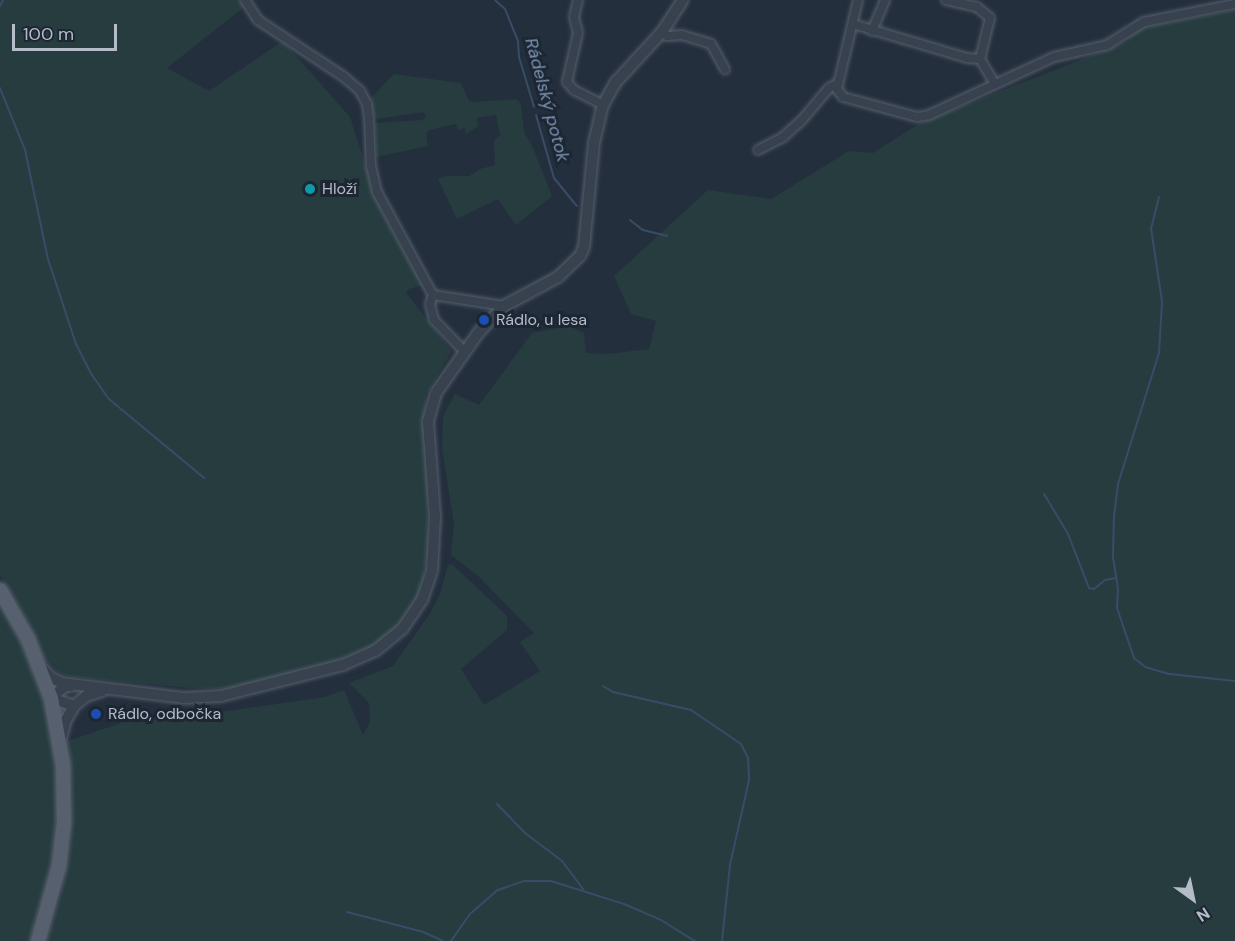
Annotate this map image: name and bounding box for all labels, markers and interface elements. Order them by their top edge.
scale bar [15,12,120,50]
text: 100 m [23,22,74,46]
water label: Rádelský potok [520,35,574,165]
place label: Hloží [322,179,357,199]
marker: Hloží [303,182,317,196]
place label: Rádlo, u lesa [496,310,587,330]
marker: Rádlo, u lesa [477,313,491,327]
place label: Rádlo, odbočka [108,704,221,724]
marker: Rádlo, odbočka [89,707,103,721]
north arrow [1163,869,1223,929]
text: N [1192,903,1214,926]

